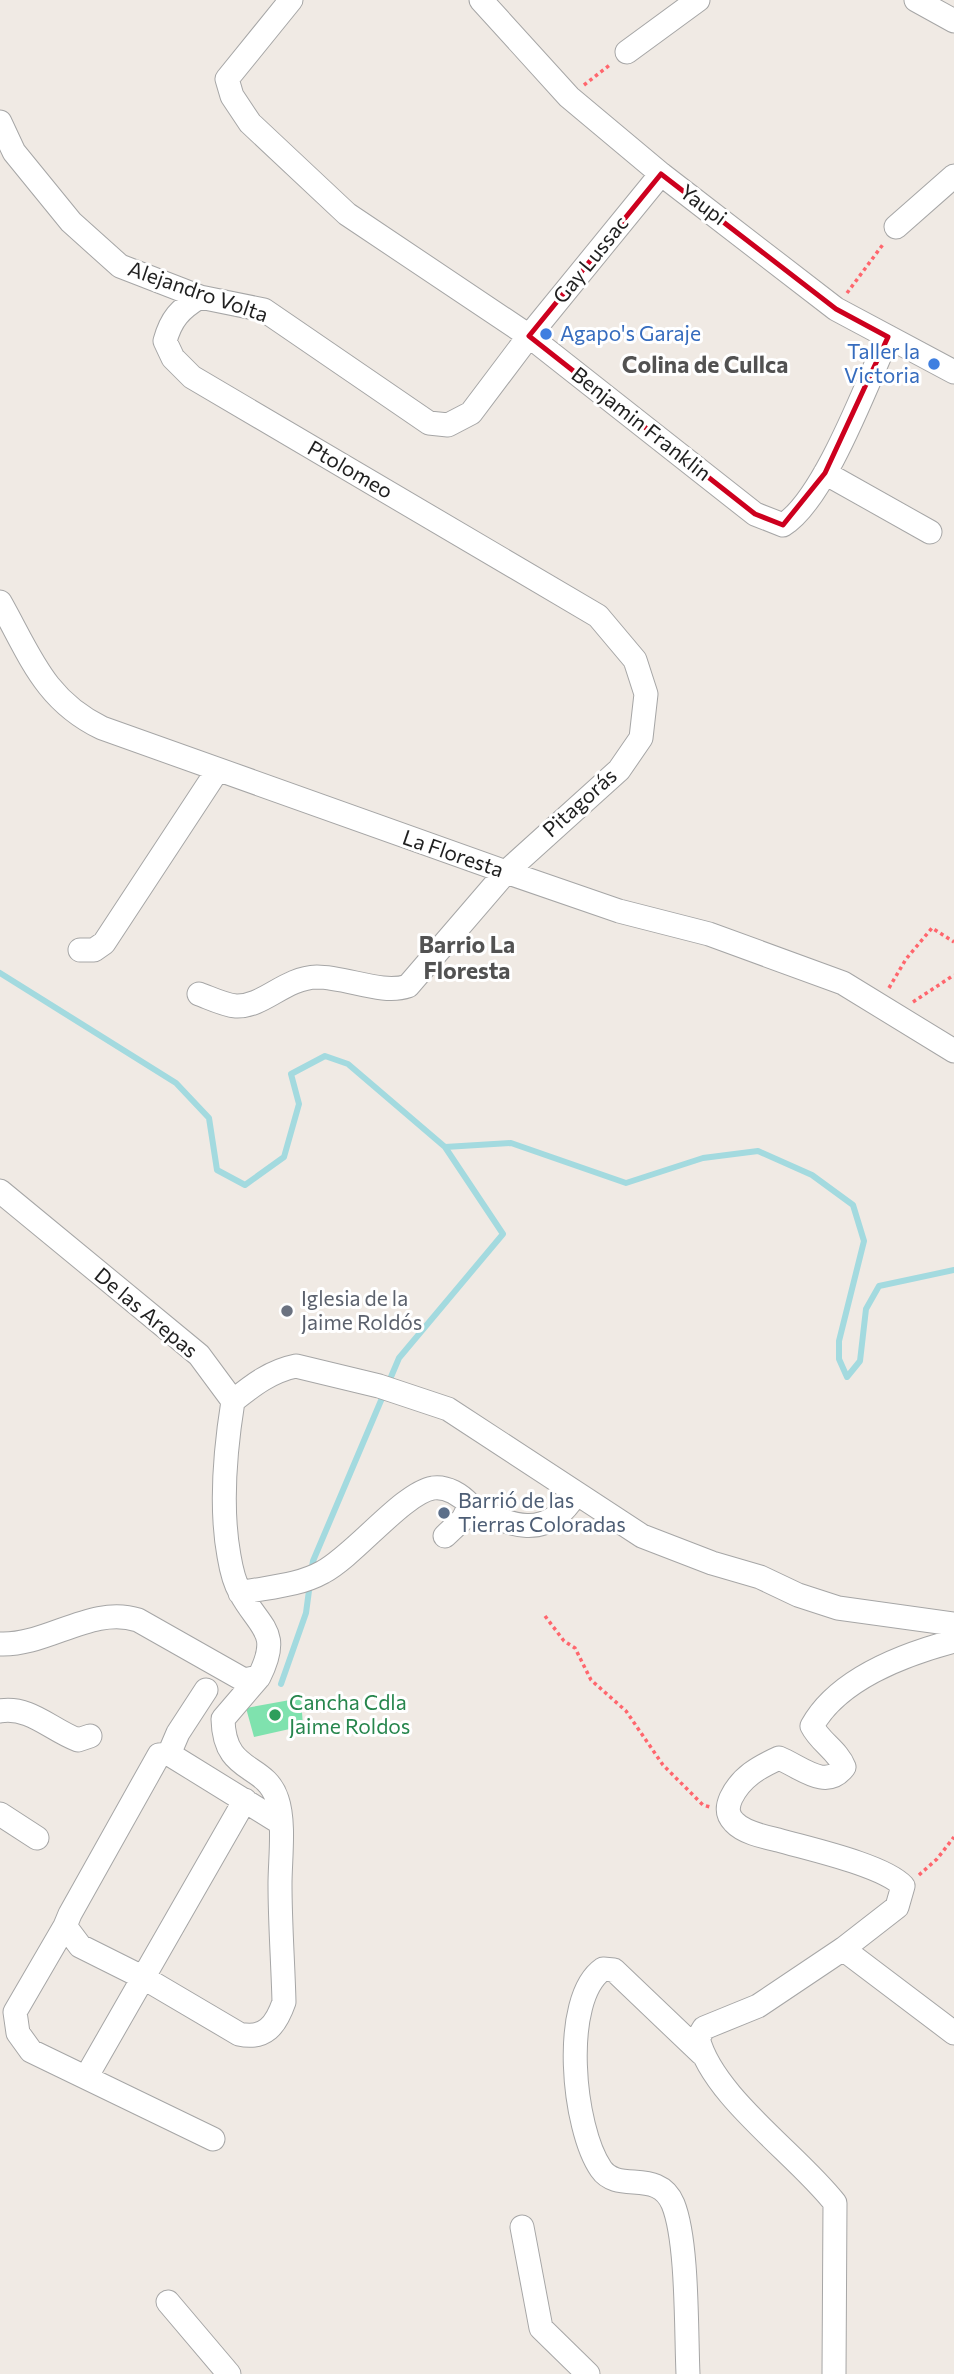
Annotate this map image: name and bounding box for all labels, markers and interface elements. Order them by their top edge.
street label: Yaupi [676,178,732,229]
street label: Gay Lussac [547,210,633,308]
street label: Alejandro Volta [125,255,272,326]
place label: Agapo's Garaje [560,320,701,345]
marker: Agapo's Garaje [538,326,554,342]
place label: Taller la Victoria [844,338,920,387]
district label: Colina de Cullca [622,350,788,378]
marker: Taller la Victoria [926,356,942,372]
street label: Benjamin Franklin [567,361,717,485]
street label: Ptolomeo [304,434,398,503]
street label: Pitagorás [537,762,621,841]
street label: La Floresta [400,824,507,882]
district label: Barrio La Floresta [419,930,515,984]
street label: De las Arepas [90,1261,204,1362]
place label: Iglesia de la Jaime Roldós [301,1285,422,1334]
marker: Iglesia de la Jaime Roldós [279,1303,295,1319]
place label: Barrió de las Tierras Coloradas [458,1487,626,1536]
marker: Barrió de las Tierras Coloradas [436,1505,452,1521]
place label: Cancha Cdla Jaime Roldos [289,1689,410,1738]
marker: Cancha Cdla Jaime Roldos [267,1707,283,1723]

